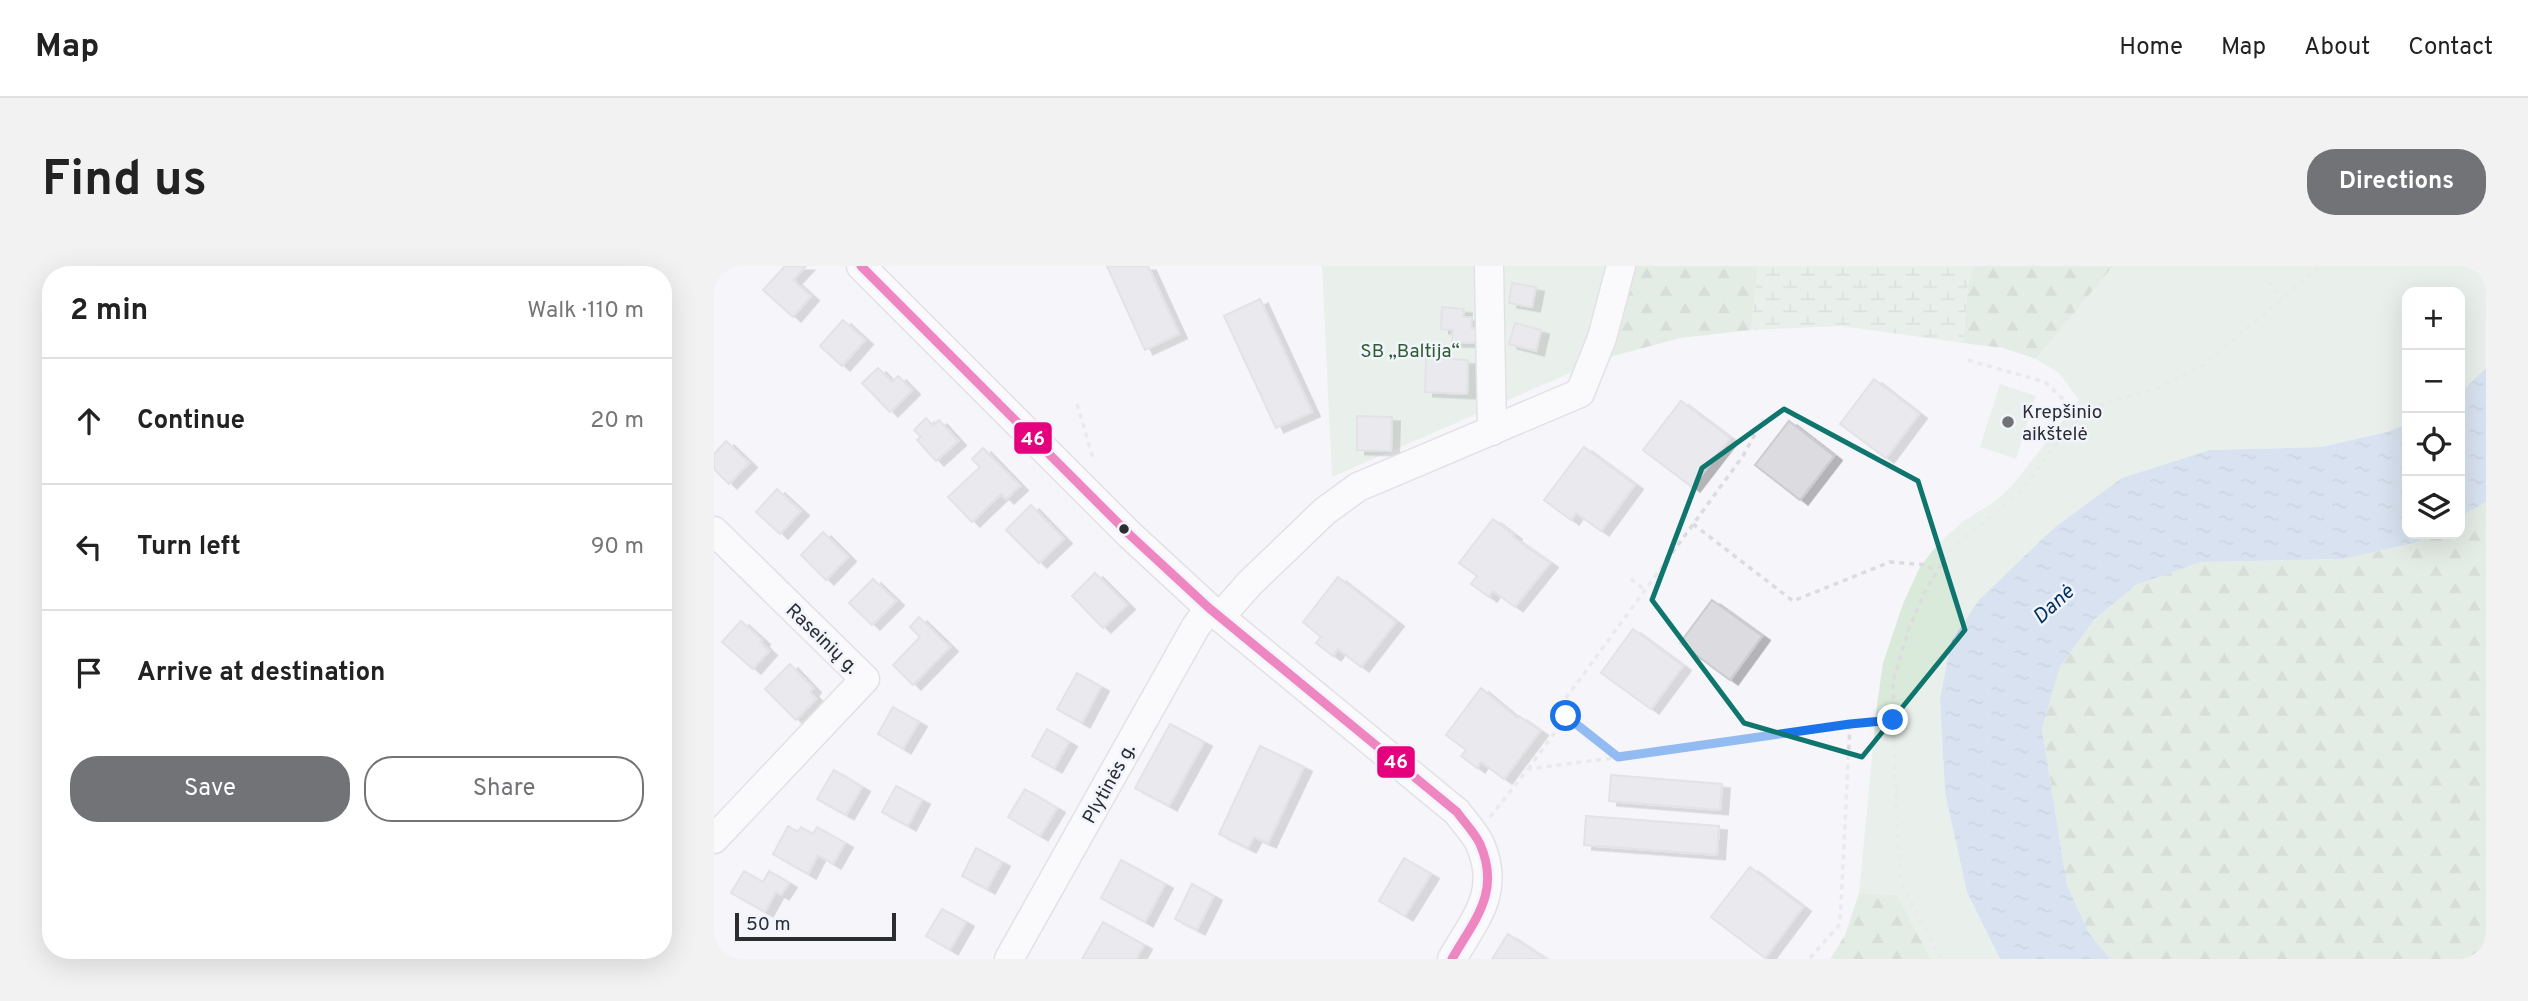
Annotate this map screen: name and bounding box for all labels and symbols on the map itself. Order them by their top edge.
park label: SB „Baltija“ [1360,340,1460,364]
place label: Krepšinio aikštelė [2022,401,2102,447]
marker: Krepšinio aikštelė [2000,414,2016,430]
line badge: 46 [1013,421,1053,455]
text: 46 [1021,428,1045,452]
unlabelled marker [1117,522,1131,536]
water label: Danė [2027,579,2081,631]
street label: Raseinių g. [780,599,863,680]
route start [1550,700,1581,731]
route end [1877,704,1908,735]
street label: Plytinės g. [1078,740,1142,828]
line badge: 46 [1376,745,1416,779]
text: 46 [1384,751,1408,775]
scale bar [735,910,896,942]

